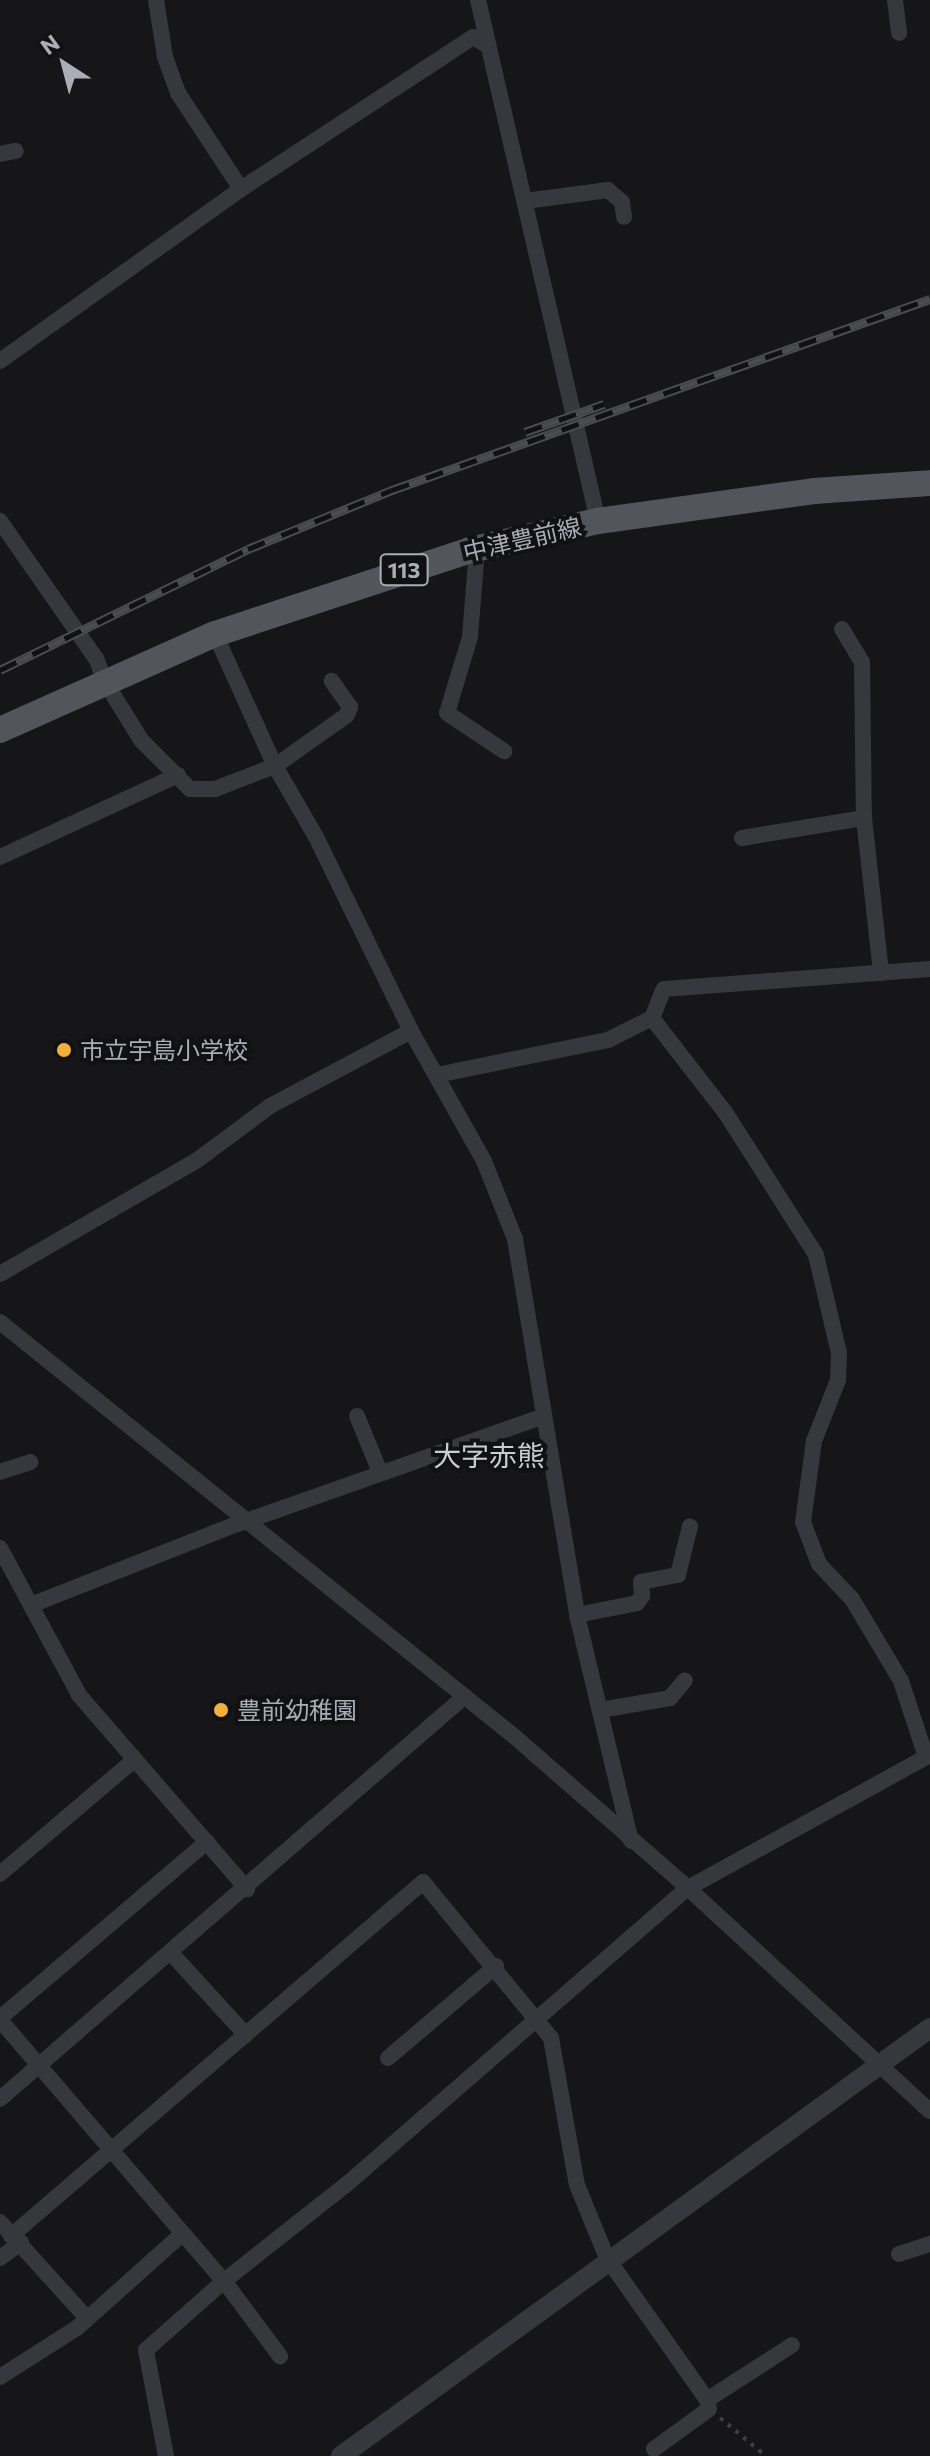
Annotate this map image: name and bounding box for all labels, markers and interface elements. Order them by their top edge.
north arrow [24,24,104,104]
text: N [35,28,64,60]
street label: 中津豊前線 [460,511,584,567]
road number: 113 [378,552,430,588]
place label: 市立宇島小学校 [80,1036,248,1064]
marker: 市立宇島小学校 [55,1041,73,1059]
district label: 大字赤熊 [433,1438,545,1472]
place label: 豊前幼稚園 [237,1696,357,1724]
marker: 豊前幼稚園 [212,1701,230,1719]

